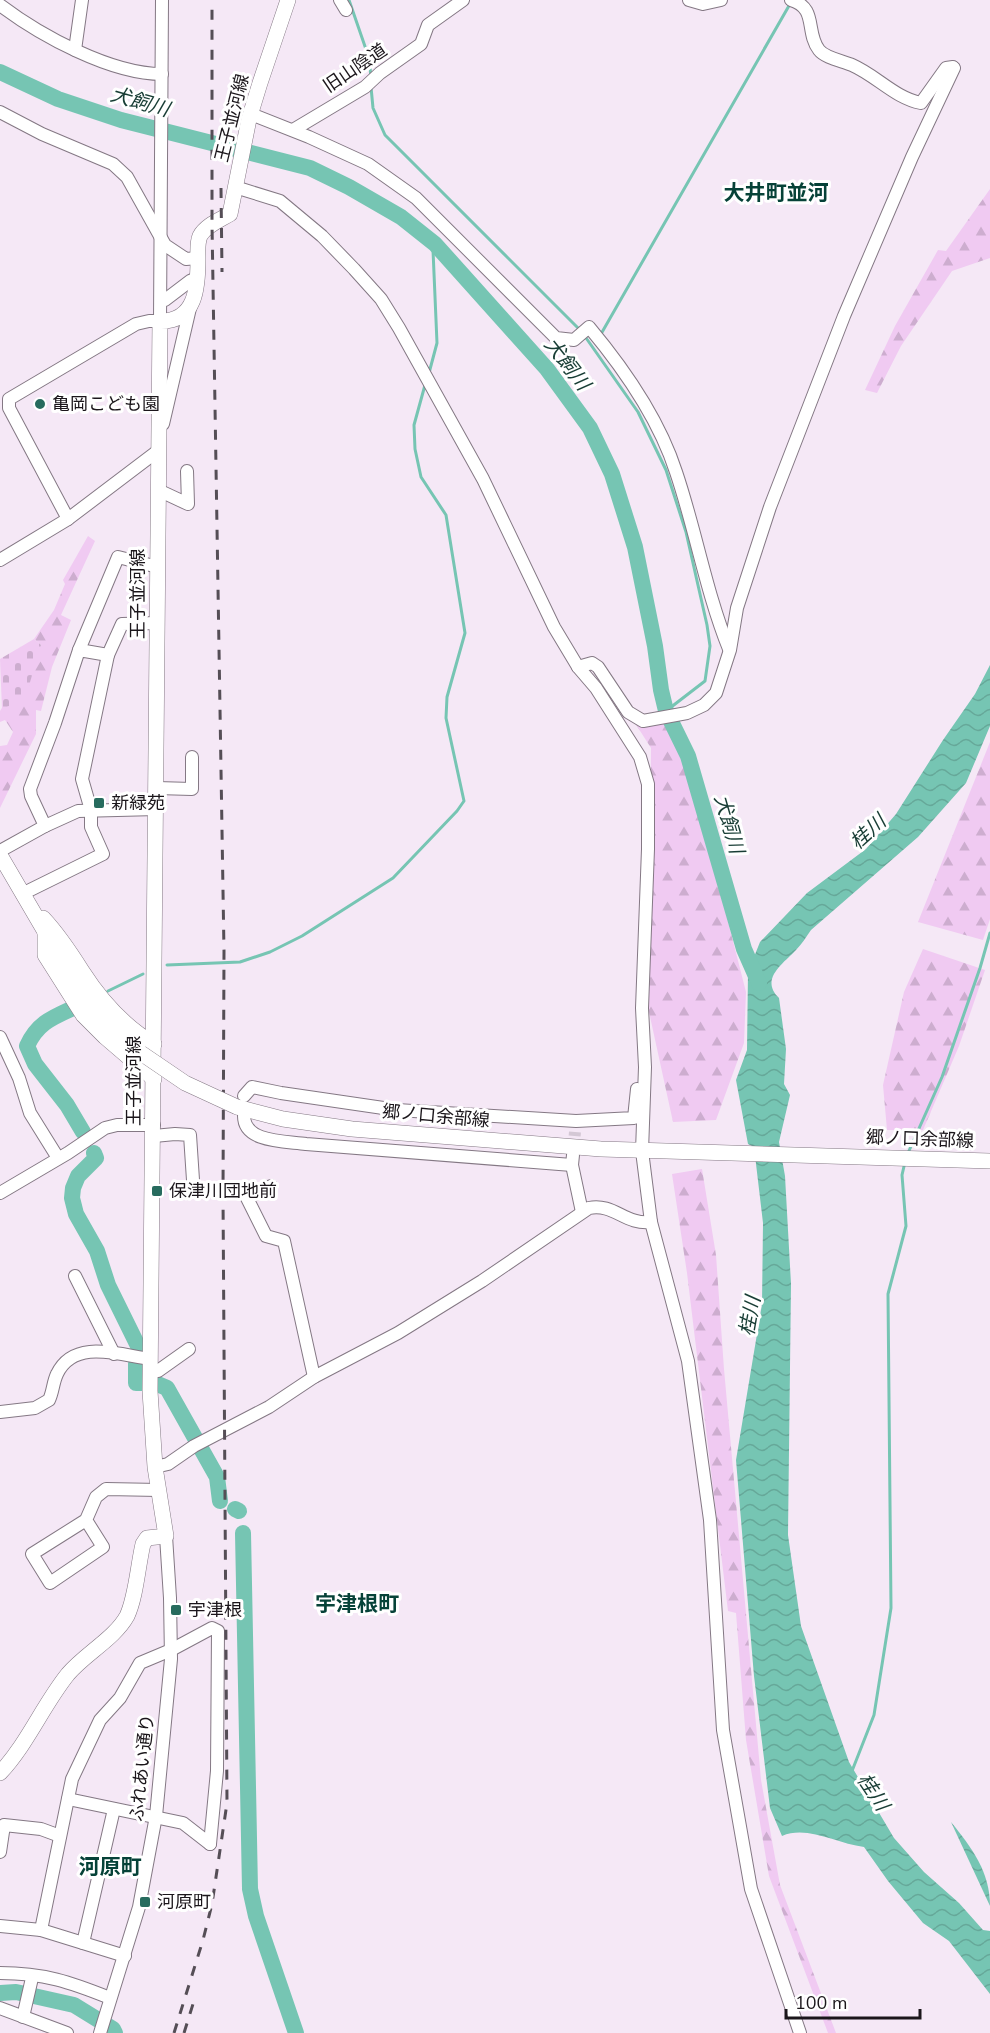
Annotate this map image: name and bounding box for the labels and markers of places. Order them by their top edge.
place label: 亀岡こども園 [52,392,160,416]
marker: 亀岡こども園 [33,397,47,411]
place label: 新緑苑 [111,791,165,815]
marker: 新緑苑 [92,796,106,810]
place label: 保津川団地前 [169,1179,277,1203]
marker: 保津川団地前 [150,1184,164,1198]
place label: 宇津根 [188,1598,242,1622]
marker: 宇津根 [169,1603,183,1617]
place label: 河原町 [157,1890,211,1914]
marker: 河原町 [138,1895,152,1909]

